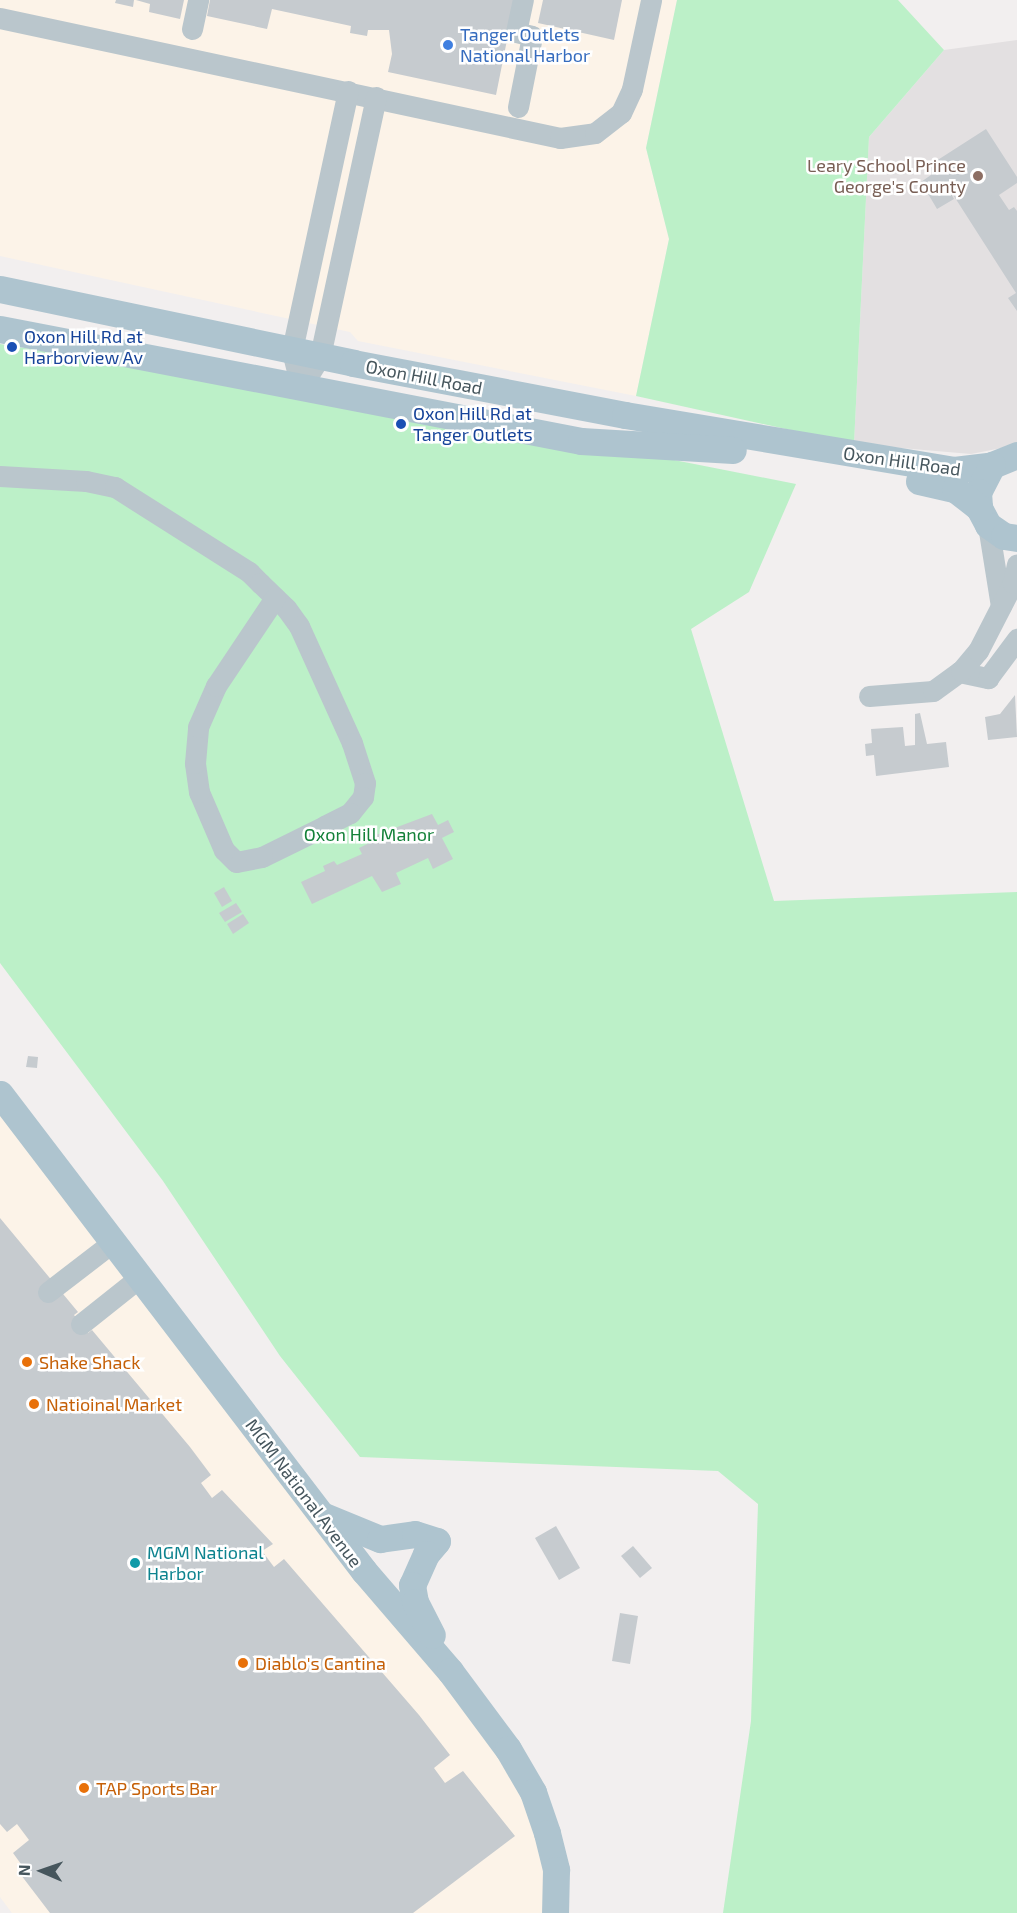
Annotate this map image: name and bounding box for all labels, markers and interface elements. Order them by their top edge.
place label: Tanger Outlets National Harbor [460,24,591,66]
marker: Tanger Outlets National Harbor [441,38,455,52]
place label: Leary School Prince George's County [806,155,966,198]
marker: Leary School Prince George's County [971,169,985,183]
place label: Oxon Hill Rd at Harborview Av [24,326,144,368]
marker: Oxon Hill Rd at Harborview Av [5,340,19,354]
street label: Oxon Hill Road [364,355,484,399]
place label: Oxon Hill Rd at Tanger Outlets [413,403,533,446]
marker: Oxon Hill Rd at Tanger Outlets [394,417,408,431]
street label: Oxon Hill Road [842,442,962,480]
park label: Oxon Hill Manor [304,823,434,845]
place label: Shake Shack [39,1351,140,1373]
marker: Shake Shack [20,1355,34,1369]
place label: Natioinal Market [46,1393,183,1415]
marker: Natioinal Market [27,1397,41,1411]
street label: MGM National Avenue [241,1414,367,1572]
place label: MGM National Harbor [147,1542,264,1584]
marker: MGM National Harbor [128,1556,142,1570]
place label: Diablo's Cantina [255,1652,386,1674]
marker: Diablo's Cantina [236,1656,250,1670]
place label: TAP Sports Bar [96,1777,217,1799]
marker: TAP Sports Bar [77,1781,91,1795]
north arrow [12,1841,72,1901]
text: N [14,1864,33,1876]

